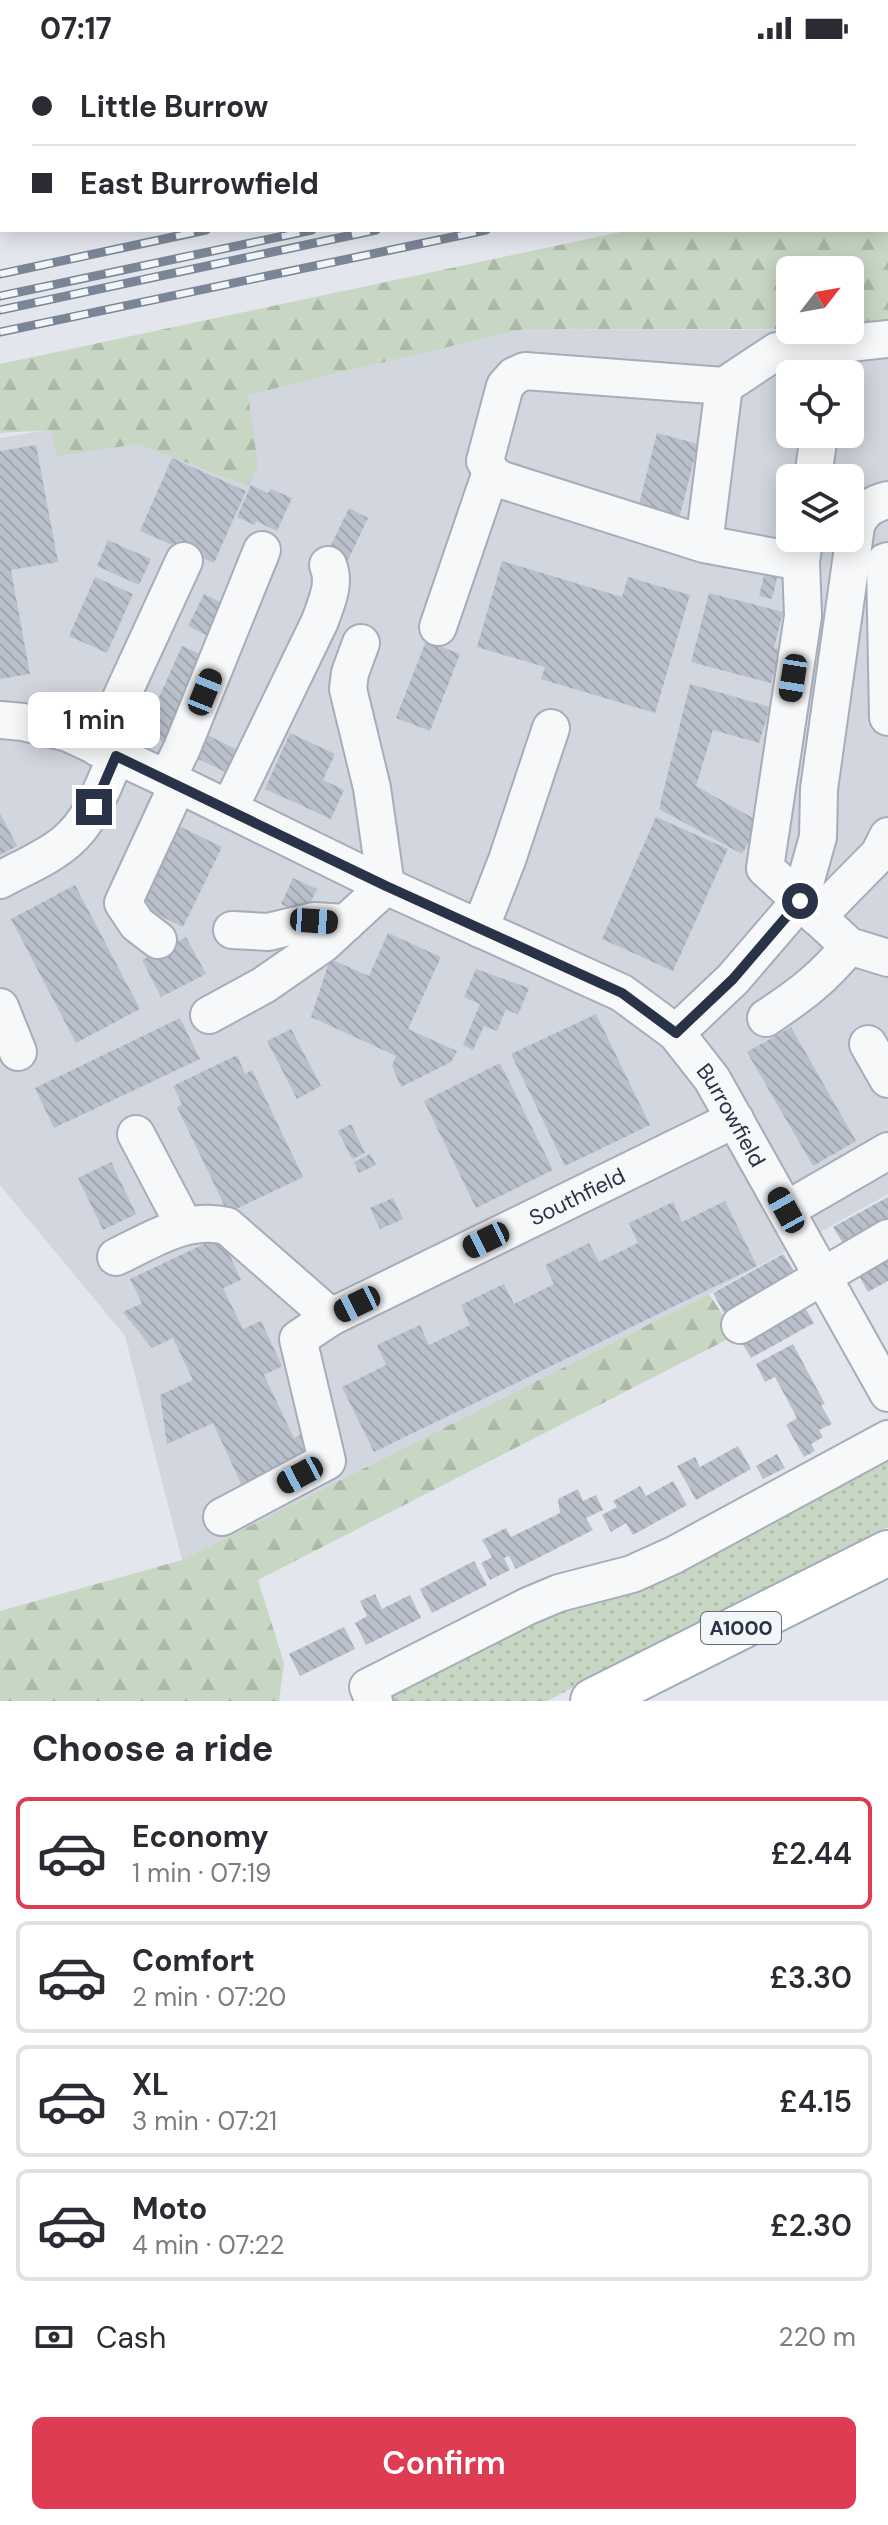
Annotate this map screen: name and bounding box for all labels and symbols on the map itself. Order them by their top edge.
north arrow [776,256,864,344]
car [777,652,809,704]
car [185,665,225,719]
callout: 1 min [28,691,160,747]
route end [76,789,112,825]
route start [782,883,818,919]
car [289,907,339,935]
street label: Burrowfield [690,1057,772,1172]
street label: Southfield [524,1161,630,1233]
car [764,1183,808,1237]
car [459,1219,513,1261]
car [330,1283,384,1325]
car [273,1453,327,1497]
road number: A1000 [701,1612,781,1644]

